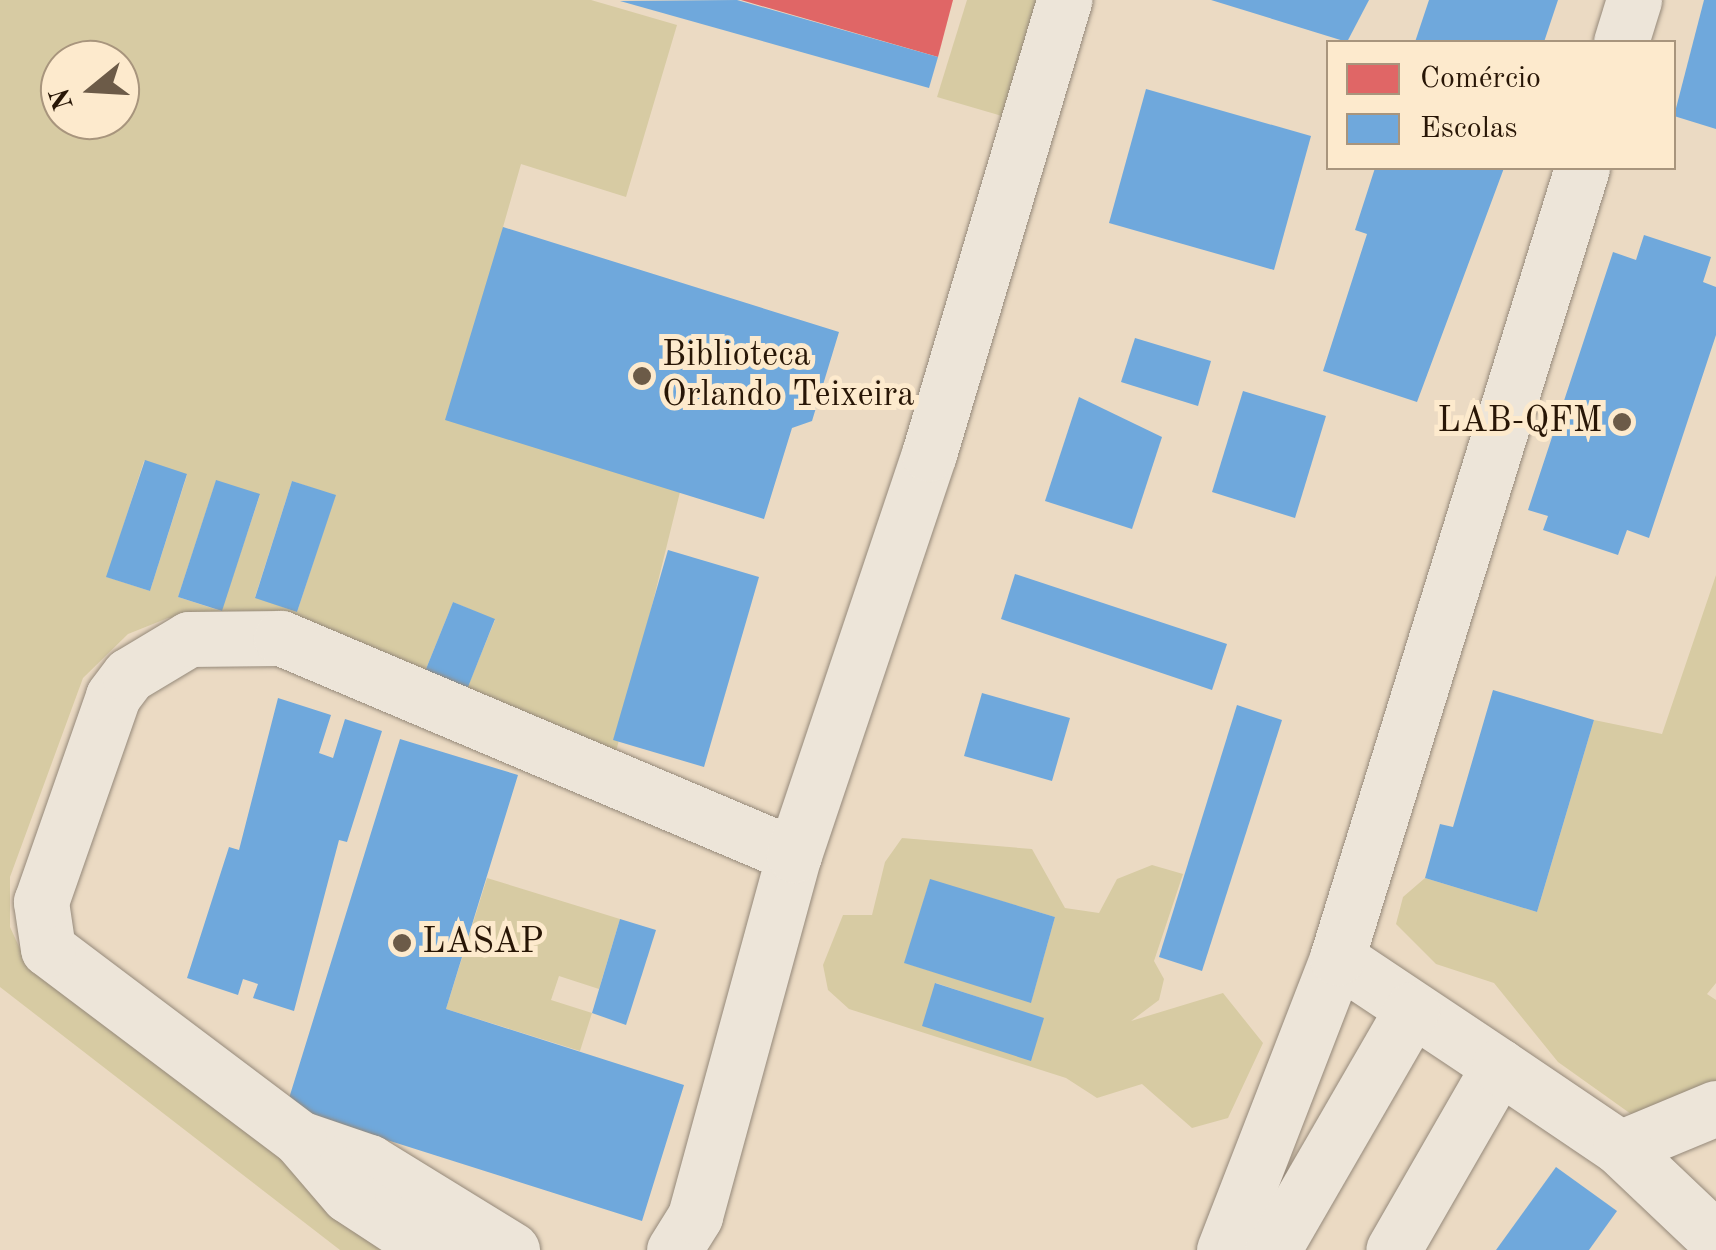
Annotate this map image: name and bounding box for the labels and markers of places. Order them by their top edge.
place label: Biblioteca Orlando Teixeira [662,335,915,417]
marker: Biblioteca Orlando Teixeira [631,365,653,387]
place label: LAB-QFM [1437,401,1602,443]
marker: LAB-QFM [1611,411,1633,433]
place label: LASAP [422,922,544,964]
marker: LASAP [391,932,413,954]

